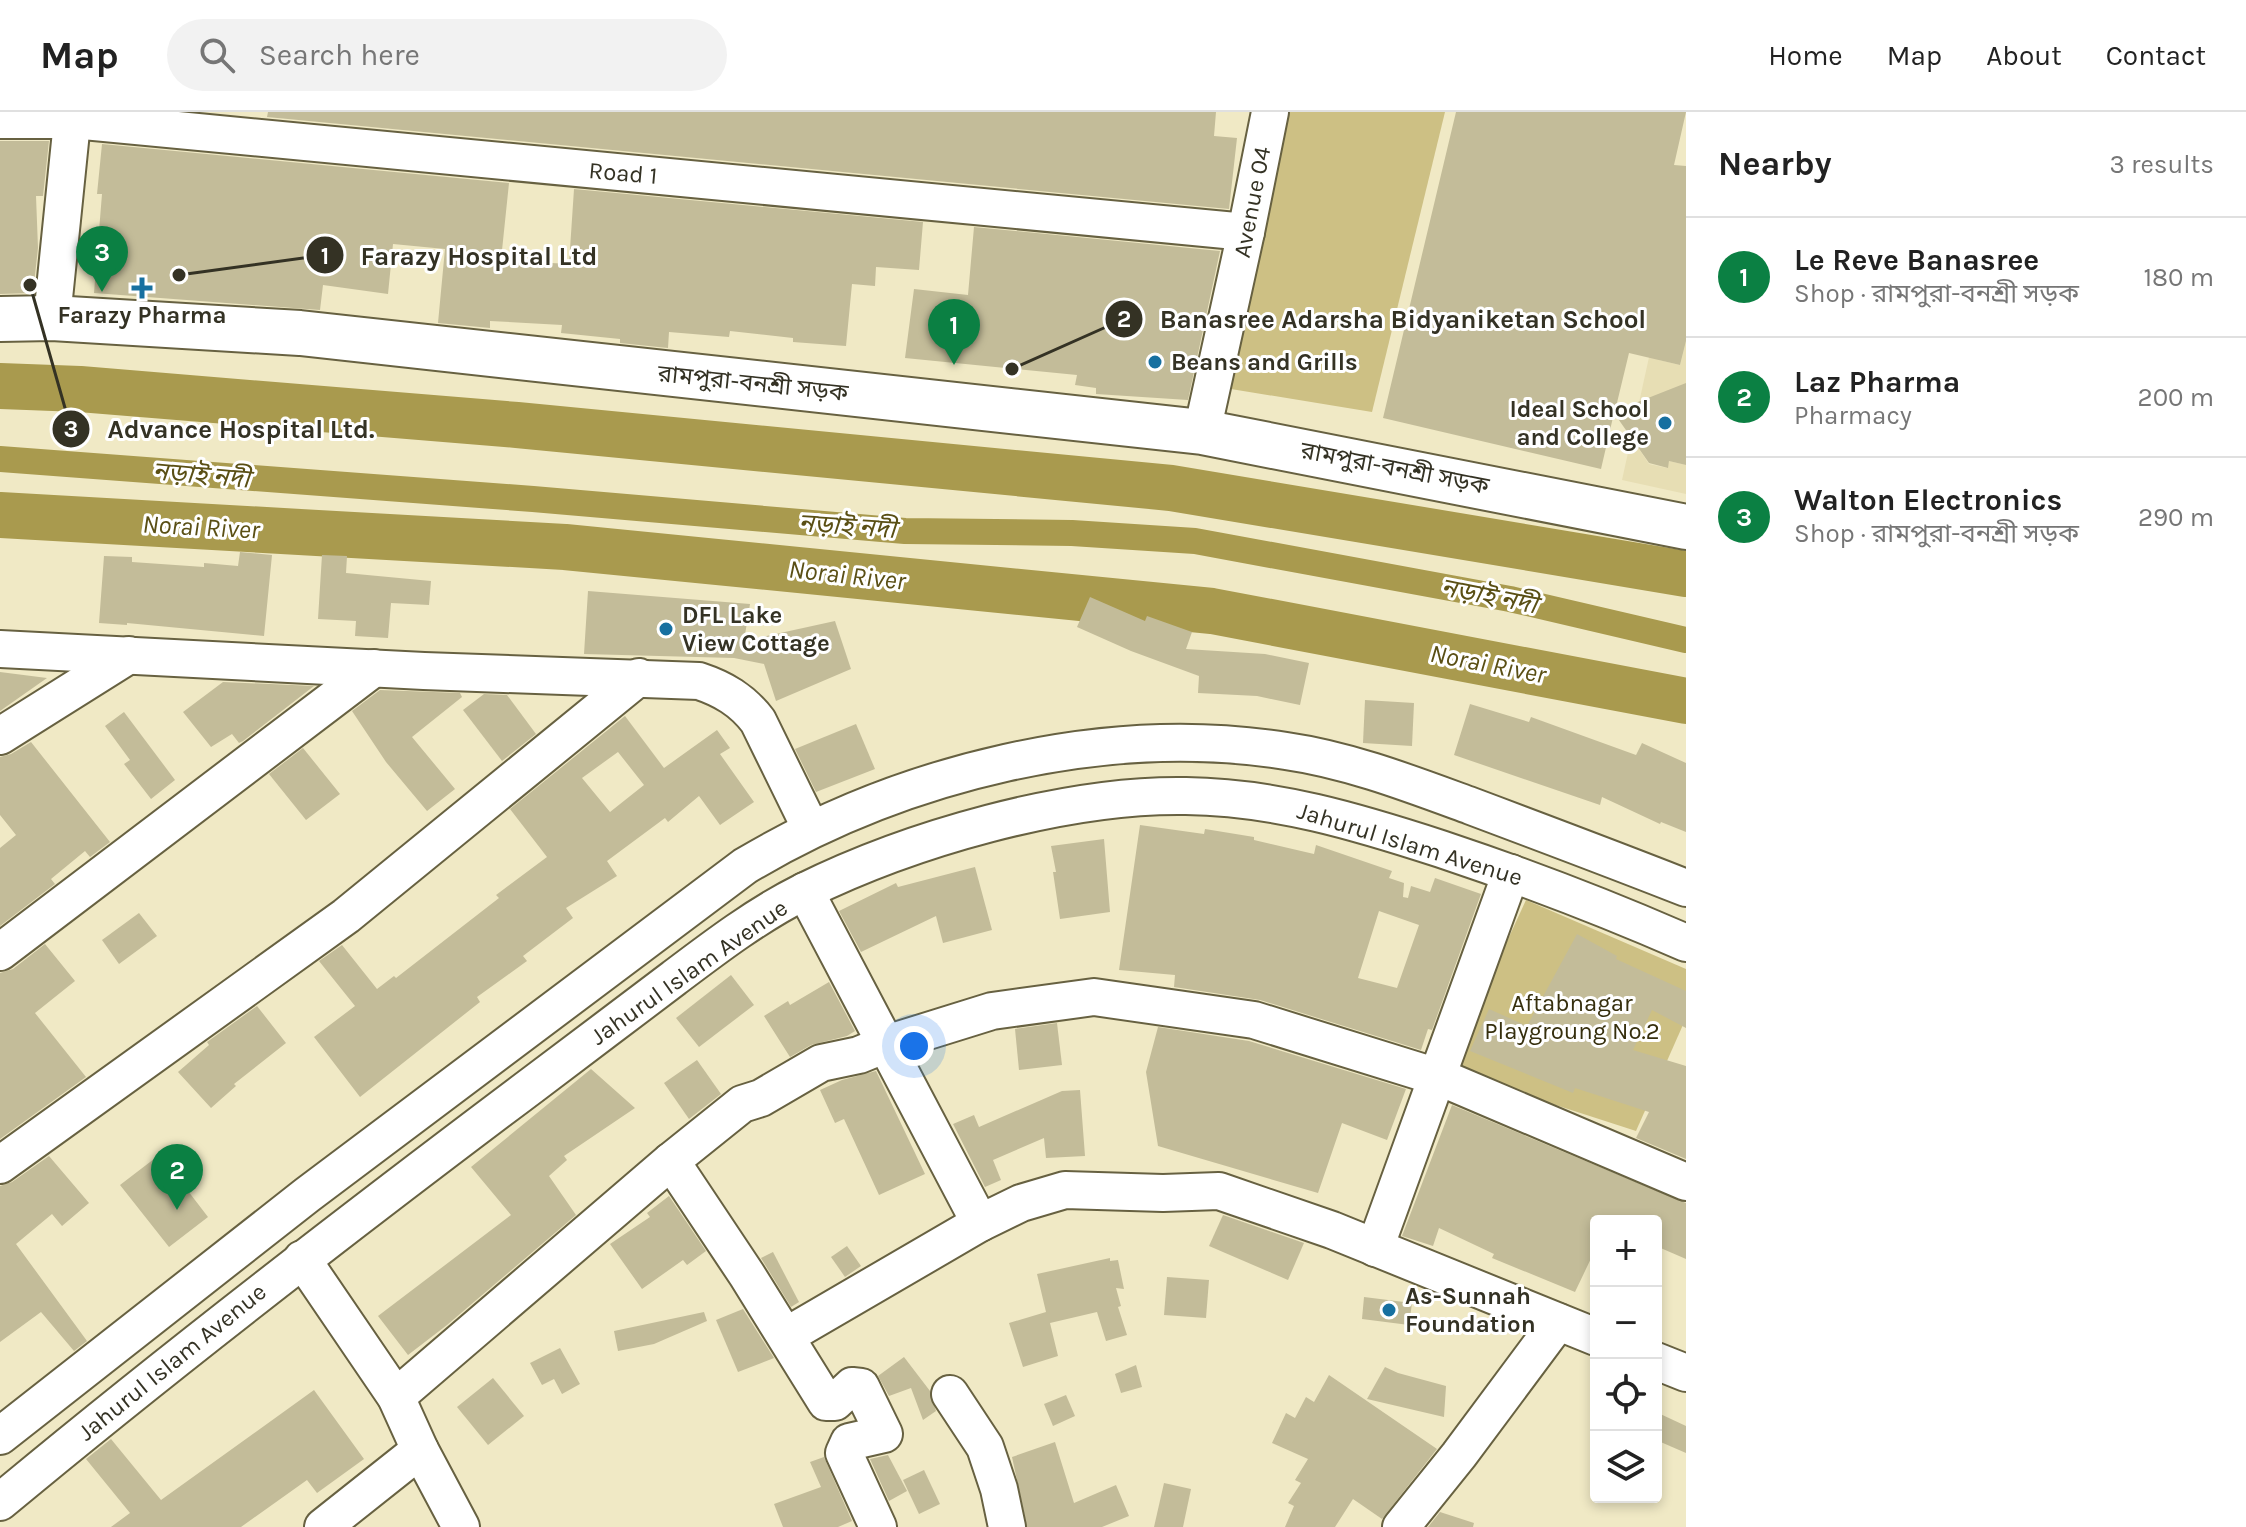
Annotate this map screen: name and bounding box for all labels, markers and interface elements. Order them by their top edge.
search box [167,19,727,91]
text: Map [40,33,119,78]
icon: search [195,33,239,77]
text: Search here [259,37,420,73]
text: Home [1768,39,1843,72]
text: Map [1887,39,1942,72]
text: About [1986,39,2062,72]
text: Contact [2106,39,2206,72]
street label: Avenue 04 [1228,144,1276,260]
text: Nearby [1718,144,1832,184]
text: 3 results [2110,149,2214,180]
street label: Road 1 [587,156,659,190]
pin: 3 [76,226,128,292]
callout: Farazy Hospital Ltd [305,230,614,280]
text: Farazy Hospital Ltd [361,241,597,272]
text: 1 [321,242,329,270]
text: Le Reve Banasree [1794,242,2039,278]
text: 1 [1739,262,1749,293]
text: 180 m [2144,262,2214,293]
text: Shop · রামপুরা-বনশ্রী সড়ক [1794,278,2079,309]
marker: Farazy Pharma [133,279,151,297]
callout: Banasree Adarsha Bidyaniketan School [1104,294,1662,344]
pin: 1 [928,299,980,365]
place label: Farazy Pharma [57,301,227,329]
text: Banasree Adarsha Bidyaniketan School [1160,304,1646,335]
text: 2 [1117,305,1131,333]
place label: Beans and Grills [1171,348,1358,376]
marker: Beans and Grills [1146,353,1164,371]
street label: রামপুরা-বনশ্রী সড়ক [655,359,850,407]
text: Laz Pharma [1794,364,1960,400]
text: 2 [1736,382,1752,413]
text: 200 m [2138,382,2214,413]
place label: Ideal School and College [1509,395,1649,451]
text: Pharmacy [1794,400,1912,431]
callout: Advance Hospital Ltd. [51,404,390,454]
text: Advance Hospital Ltd. [107,414,375,445]
marker: Ideal School and College [1656,414,1674,432]
text: 3 [64,415,78,443]
street label: রামপুরা-বনশ্রী সড়ক [1297,436,1492,500]
water label: নড়াই নদী [151,455,256,495]
text: Walton Electronics [1794,482,2062,518]
text: 3 [1736,502,1752,533]
text: 290 m [2138,502,2214,533]
water label: নড়াই নদী [797,507,902,545]
water label: Norai River [142,508,262,546]
text: Shop · রামপুরা-বনশ্রী সড়ক [1794,518,2079,549]
water label: Norai River [787,553,908,597]
water label: নড়াই নদী [1438,571,1545,621]
place label: DFL Lake View Cottage [682,601,830,657]
marker: DFL Lake View Cottage [657,620,675,638]
water label: Norai River [1427,638,1550,691]
street label: Jahurul Islam Avenue [1294,796,1526,892]
street label: Jahurul Islam Avenue [585,893,793,1051]
park label: Aftabnagar Playgroung No.2 [1484,989,1660,1045]
your location [894,1026,934,1066]
pin: 2 [151,1144,203,1210]
map controls [1590,1215,1662,1503]
button: + [1590,1215,1662,1287]
street label: Jahurul Islam Avenue [72,1278,272,1446]
place label: As-Sunnah Foundation [1405,1282,1536,1338]
button: − [1590,1287,1662,1359]
marker: As-Sunnah Foundation [1380,1301,1398,1319]
button: locate [1590,1359,1662,1431]
button: layers [1590,1431,1662,1503]

